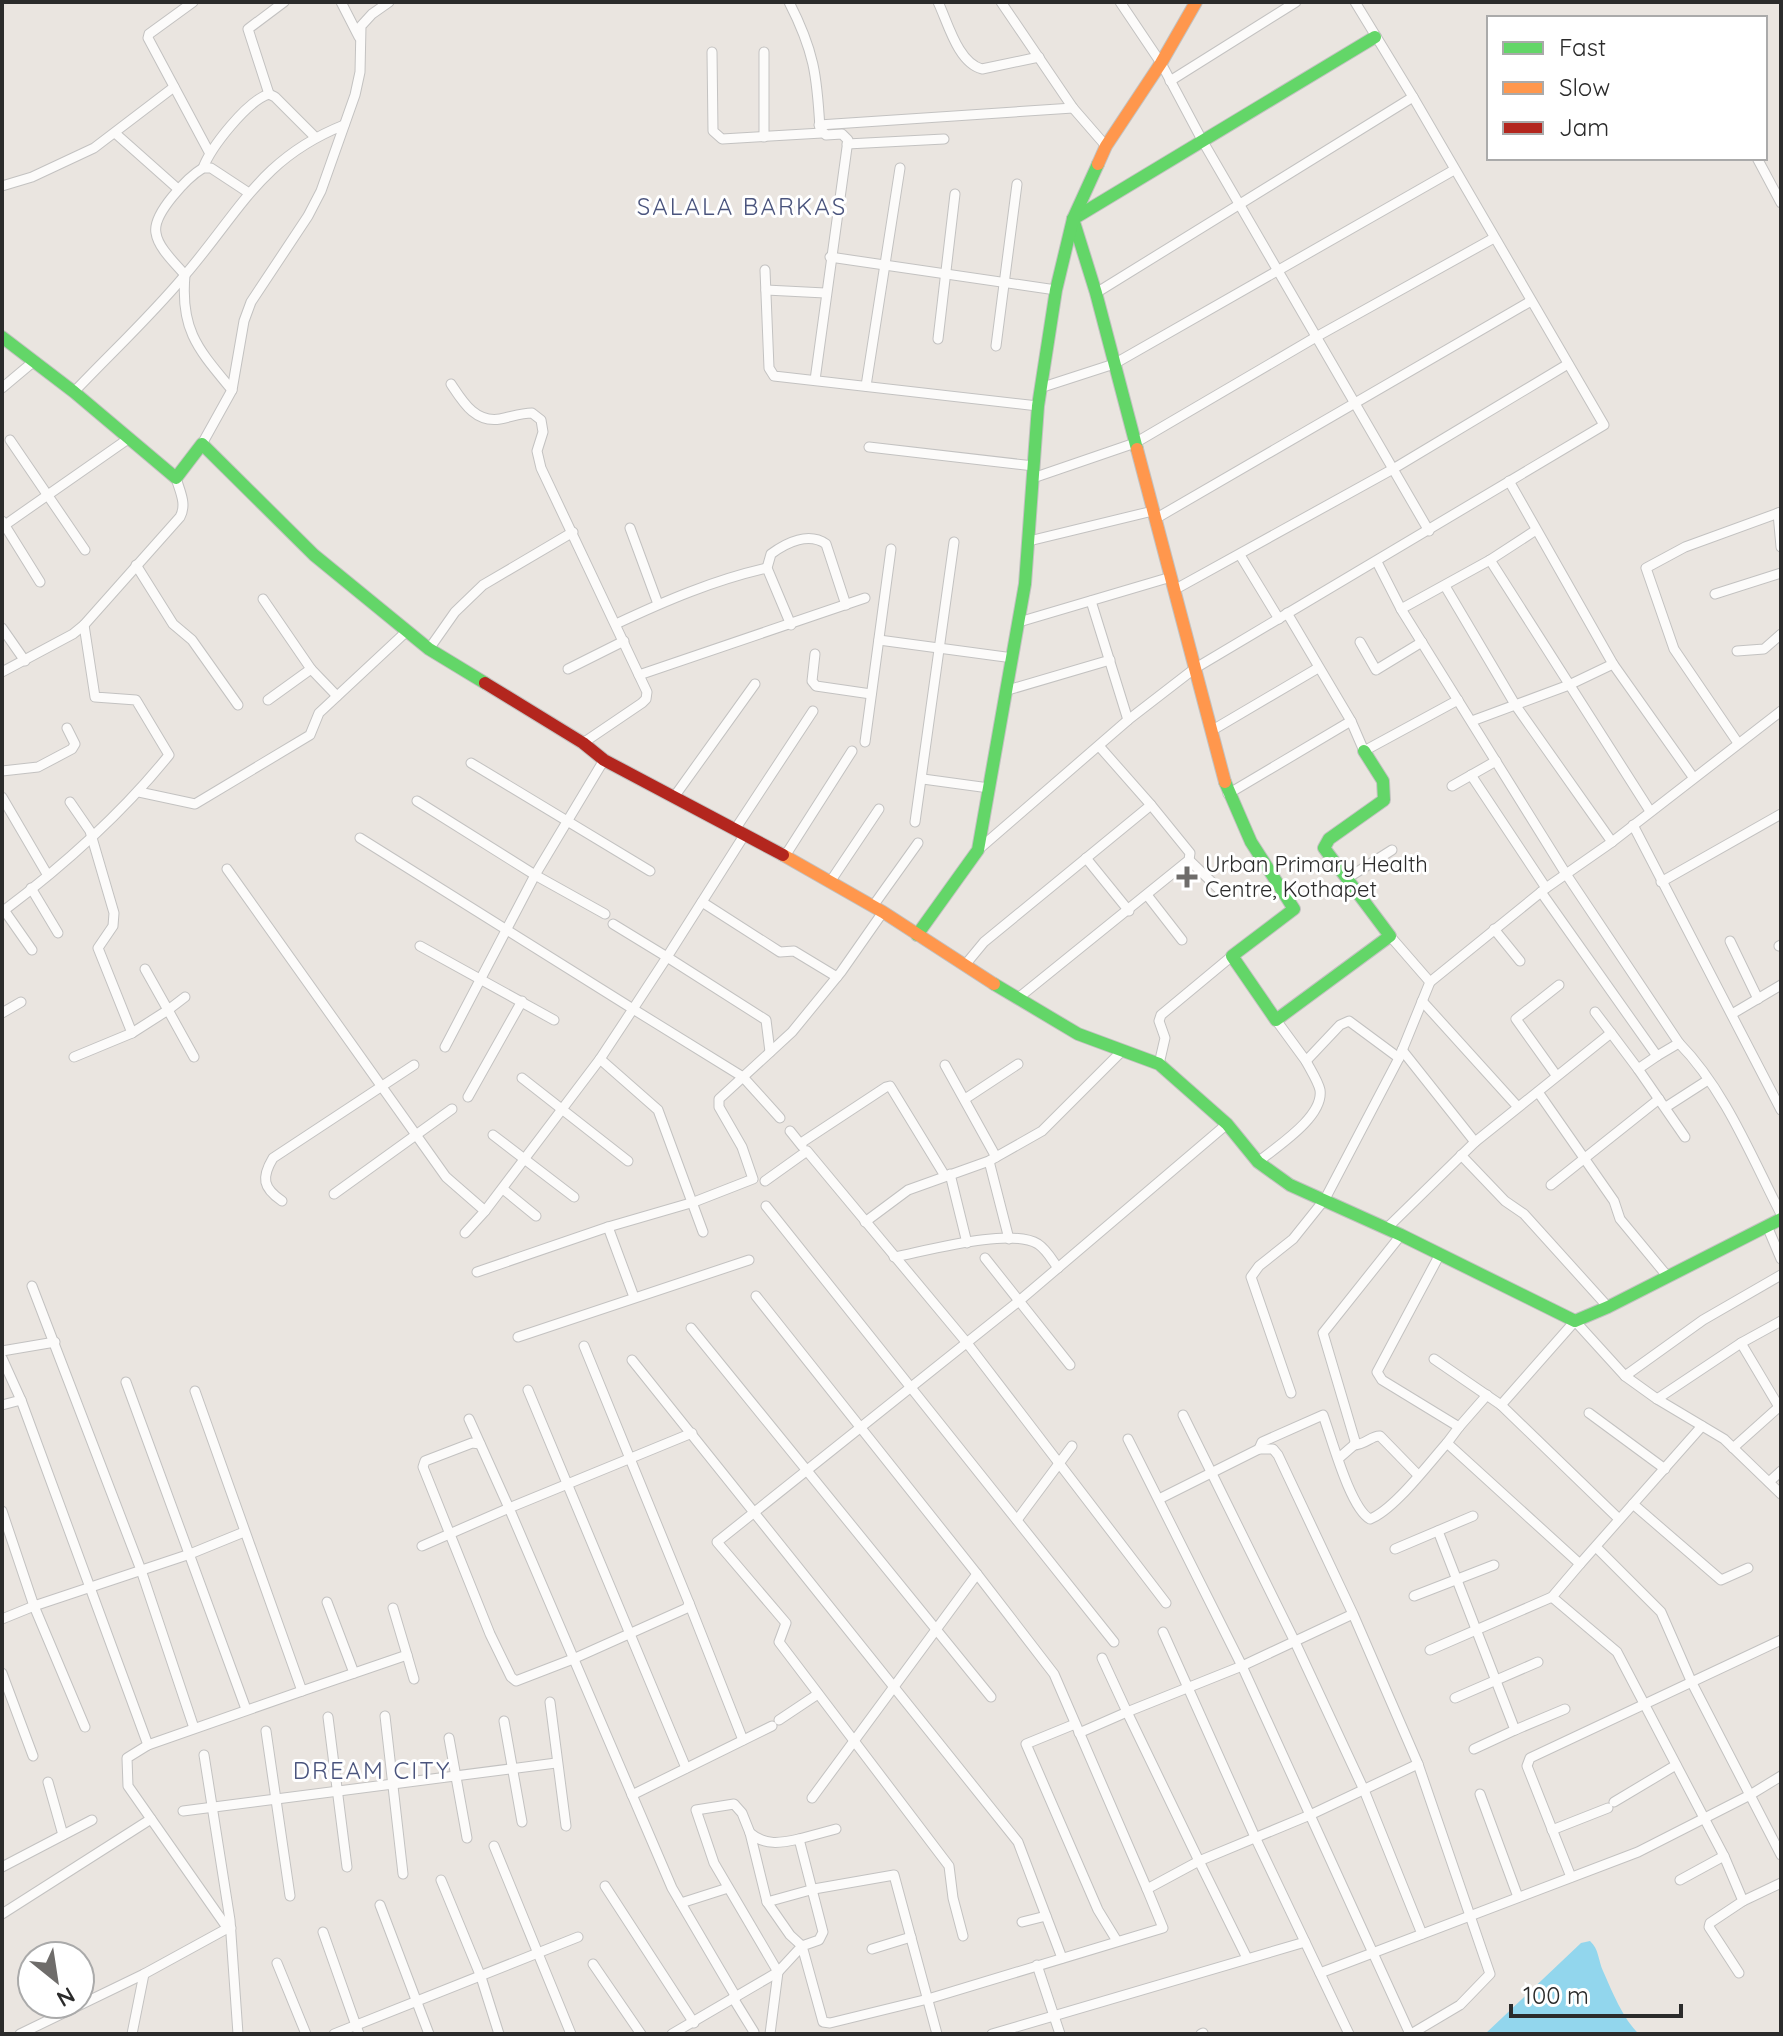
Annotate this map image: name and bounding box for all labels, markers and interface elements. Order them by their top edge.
legend [1487,16,1767,160]
text: Fast [1559,32,1606,62]
text: Slow [1559,72,1610,102]
text: Jam [1559,112,1609,142]
district label: SALALA BARKAS [637,191,847,221]
place label: Urban Primary Health Centre, Kothapet [1205,850,1428,903]
marker: Urban Primary Health Centre, Kothapet [1176,866,1198,888]
district label: DREAM CITY [293,1755,451,1785]
north arrow [16,1940,96,2020]
scale bar [1511,1968,1681,2018]
text: 100 m [1523,1980,1589,2010]
text: N [52,1981,80,2013]

